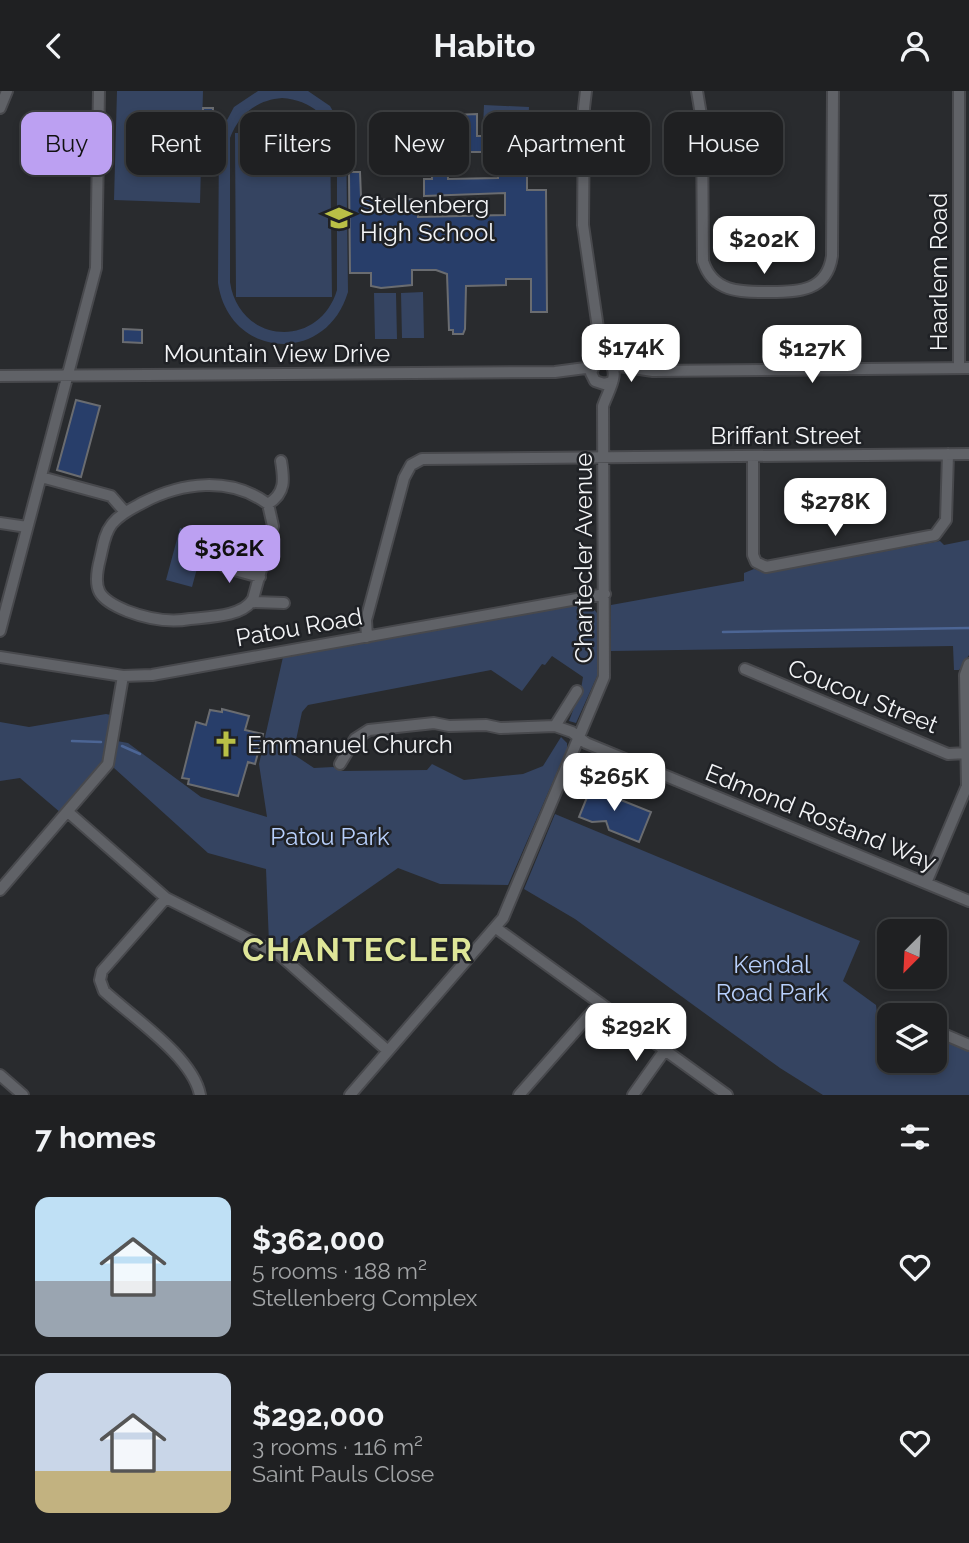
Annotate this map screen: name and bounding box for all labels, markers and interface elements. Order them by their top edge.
icon: back [35,27,73,65]
text: Habito [434,27,535,64]
icon: person [896,27,934,65]
chip: Buy [21,112,112,175]
chip: Rent [126,112,226,175]
chip: Filters [240,112,355,175]
chip: New [369,112,469,175]
chip: Apartment [483,112,650,175]
chip: House [664,112,783,175]
place label: Stellenberg High School [360,190,495,247]
street label: Haarlem Road [924,193,953,351]
school or university icon: Stellenberg High School [324,203,354,233]
pin: $202K [715,216,813,276]
text: $202K [729,225,799,252]
pin: $174K [582,324,680,384]
pin: $127K [763,325,861,385]
text: $174K [598,333,664,360]
text: $127K [778,334,846,361]
street label: Mountain View Drive [164,339,390,368]
street label: Briffant Street [710,421,862,450]
street label: Chantecler Avenue [569,453,598,663]
pin: $278K [786,479,884,538]
text: $278K [800,487,870,514]
pin: $362K [180,525,278,585]
text: $362K [194,534,264,561]
street label: Patou Road [234,602,364,652]
street label: Coucou Street [784,653,942,739]
church icon: Emmanuel Church [211,729,241,759]
place label: Emmanuel Church [247,730,453,759]
pin: $265K [565,753,663,813]
street label: Edmond Rostand Way [701,757,941,877]
text: $265K [579,762,649,789]
park label: Patou Park [270,822,390,851]
north arrow [877,919,947,989]
map controls [877,919,947,1073]
district label: CHANTECLER [242,931,474,968]
park label: Kendal Road Park [716,950,829,1007]
pin: $292K [587,1003,685,1063]
button: layers [877,1003,947,1073]
text: $292K [601,1012,671,1039]
icon: filters [896,1118,934,1156]
text: 7 homes [35,1120,156,1155]
text: $362,000 [252,1222,385,1257]
icon: home [91,1225,175,1309]
icon: heart [896,1248,934,1286]
text: 5 rooms · 188 m² [252,1257,427,1284]
text: Stellenberg Complex [252,1284,477,1311]
text: $292,000 [252,1398,385,1433]
icon: home [91,1401,175,1485]
icon: heart [896,1424,934,1462]
text: 3 rooms · 116 m² [252,1433,423,1460]
text: Saint Pauls Close [252,1460,434,1487]

